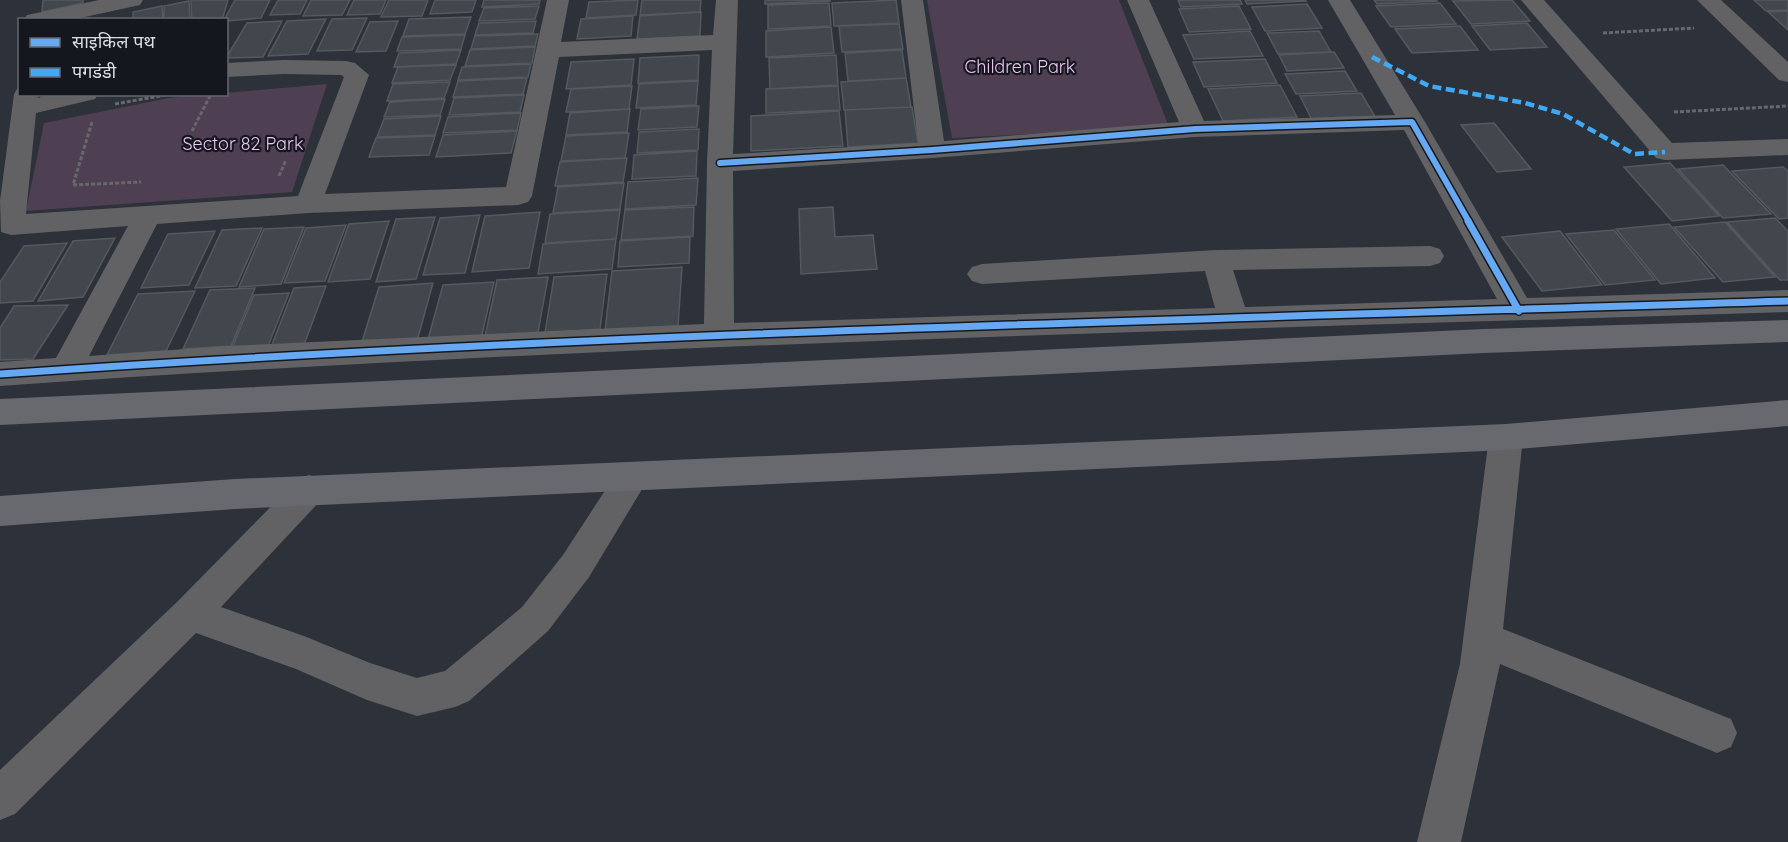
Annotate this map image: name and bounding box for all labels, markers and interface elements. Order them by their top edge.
legend [18,18,228,96]
text: साइकिल पथ [72,30,155,53]
park label: Children Park [965,55,1075,78]
text: पगडंडी [72,60,117,83]
park label: Sector 82 Park [182,132,304,155]

